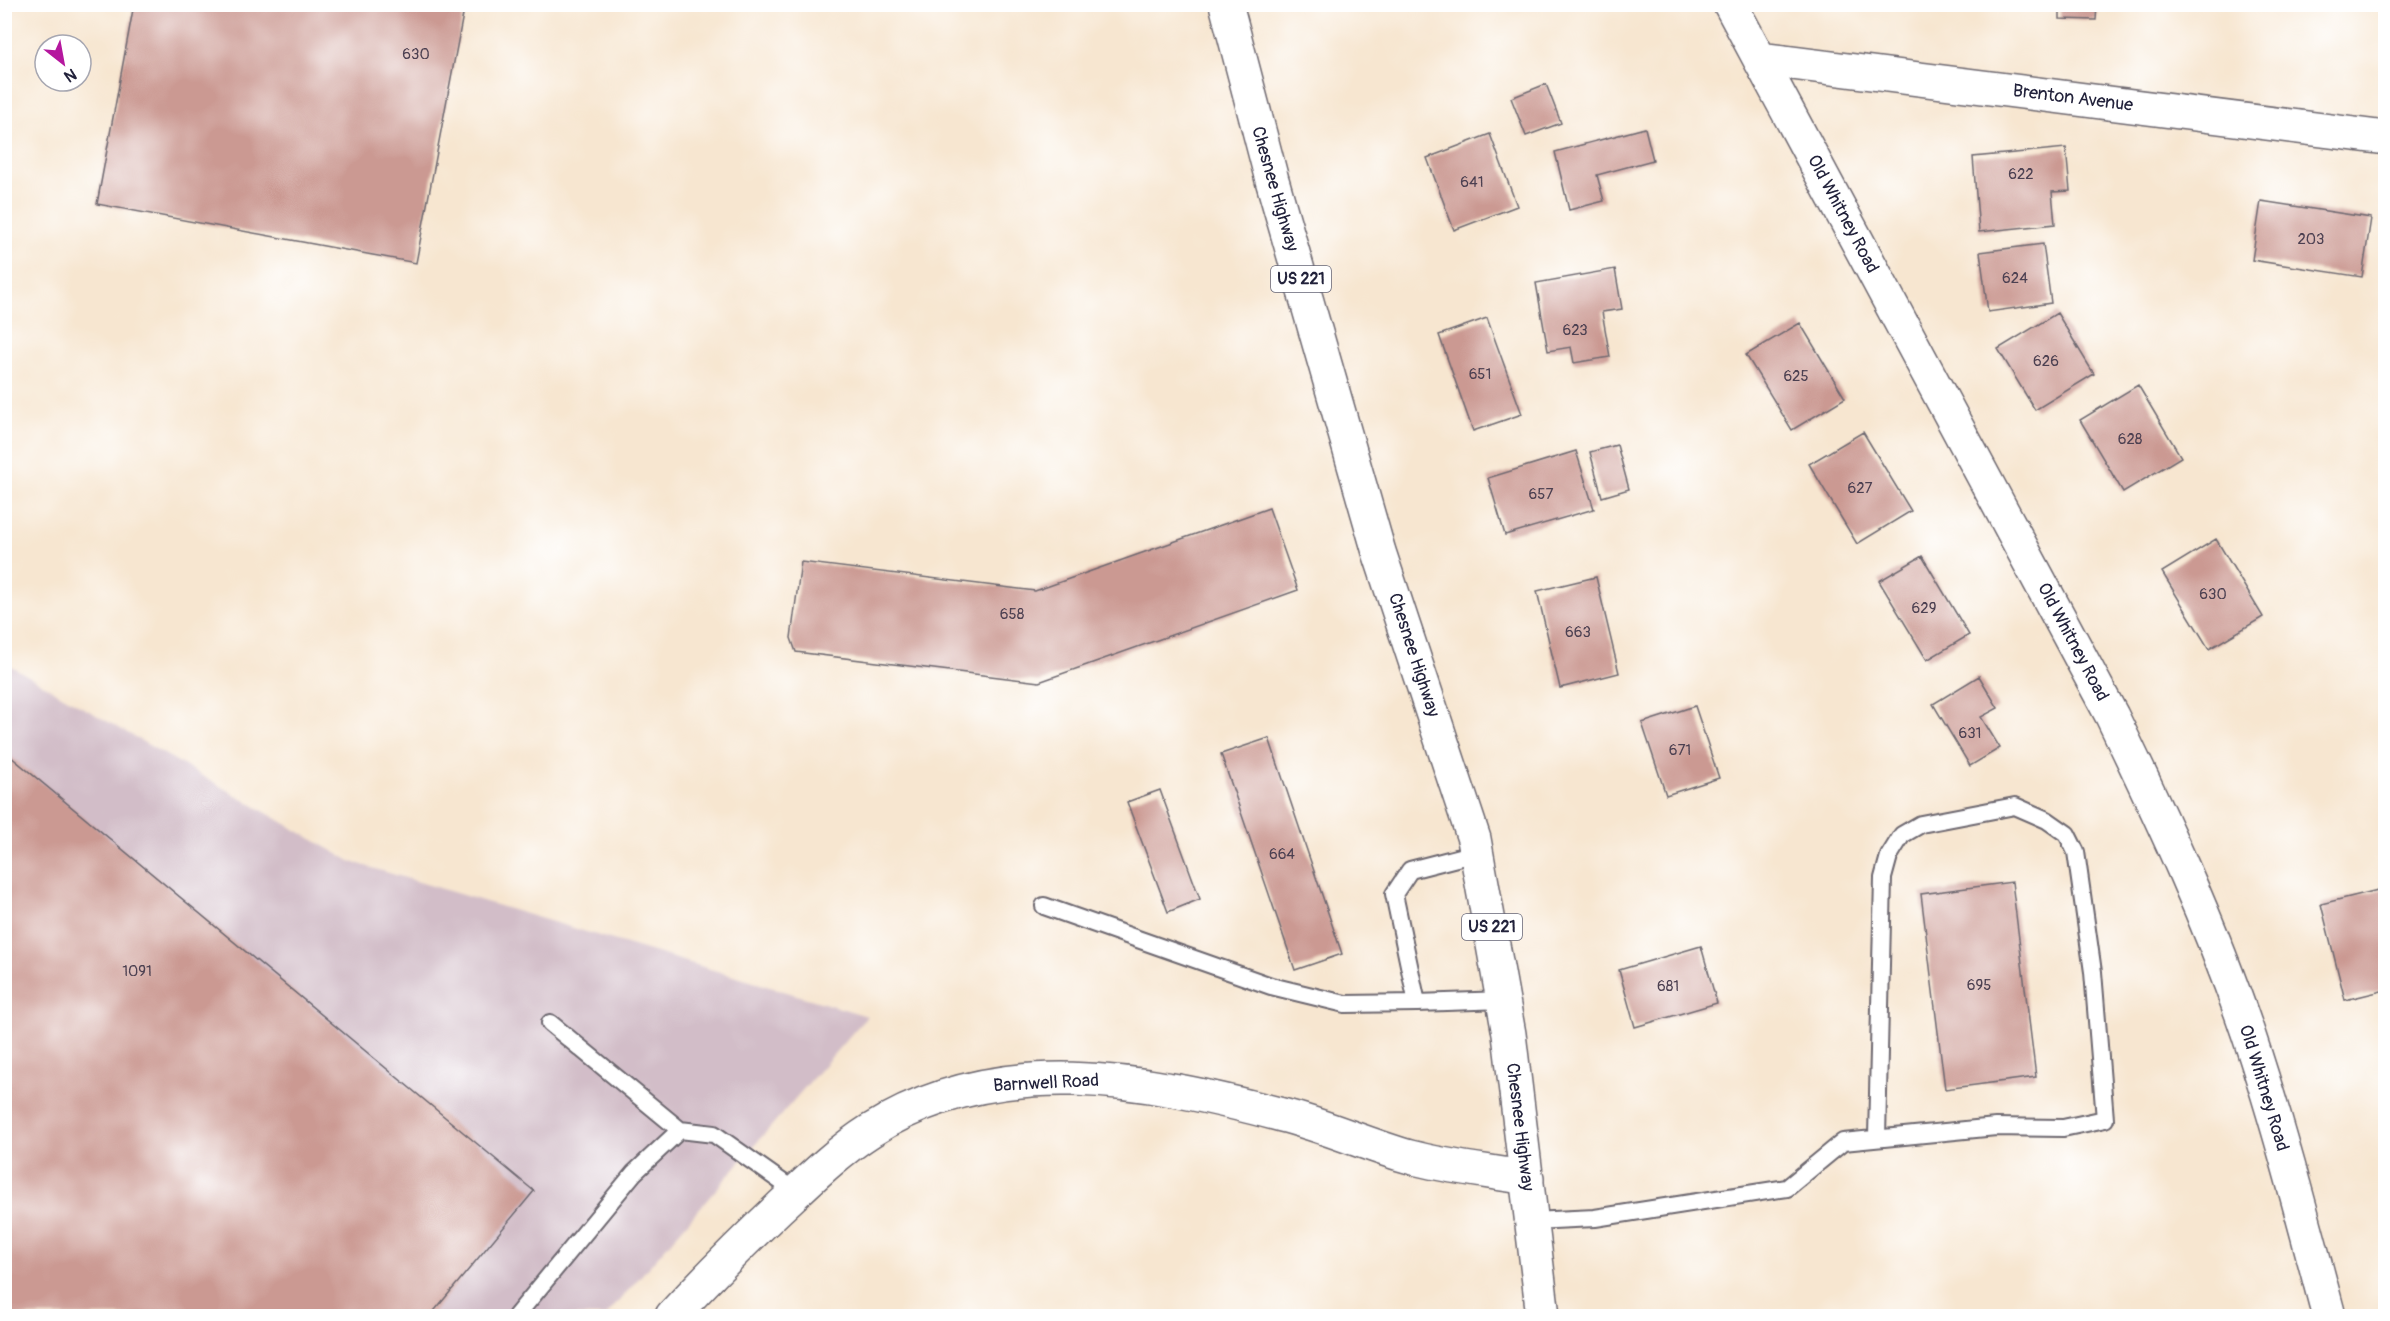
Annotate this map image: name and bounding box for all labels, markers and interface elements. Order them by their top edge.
north arrow [33,33,93,93]
house number: 630 [402,45,430,64]
text: N [60,64,80,86]
street label: Brenton Avenue [2012,79,2135,117]
street label: Chesnee Highway [1246,124,1304,254]
street label: Old Whitney Road [1802,151,1884,277]
house number: 622 [2008,165,2034,184]
house number: 641 [1460,173,1484,192]
house number: 203 [2297,230,2325,249]
road number: US 221 [1271,266,1331,292]
house number: 624 [2002,269,2028,288]
house number: 623 [1562,321,1588,340]
house number: 626 [2033,352,2059,371]
house number: 651 [1469,365,1491,384]
house number: 625 [1783,367,1809,386]
house number: 628 [2118,430,2143,449]
house number: 627 [1847,479,1873,498]
house number: 657 [1529,485,1553,504]
street label: Old Whitney Road [2032,579,2114,705]
house number: 630 [2199,585,2227,604]
street label: Chesnee Highway [1383,590,1445,720]
house number: 629 [1912,599,1936,618]
house number: 658 [1000,605,1025,624]
house number: 663 [1565,623,1591,642]
house number: 631 [1959,724,1981,743]
house number: 671 [1669,741,1691,760]
house number: 664 [1269,845,1295,864]
road number: US 221 [1462,914,1522,940]
house number: 1091 [122,962,152,981]
house number: 695 [1967,976,1991,995]
house number: 681 [1657,977,1679,996]
street label: Old Whitney Road [2234,1022,2294,1154]
street label: Chesnee Highway [1501,1062,1539,1193]
street label: Barnwell Road [992,1069,1100,1097]

